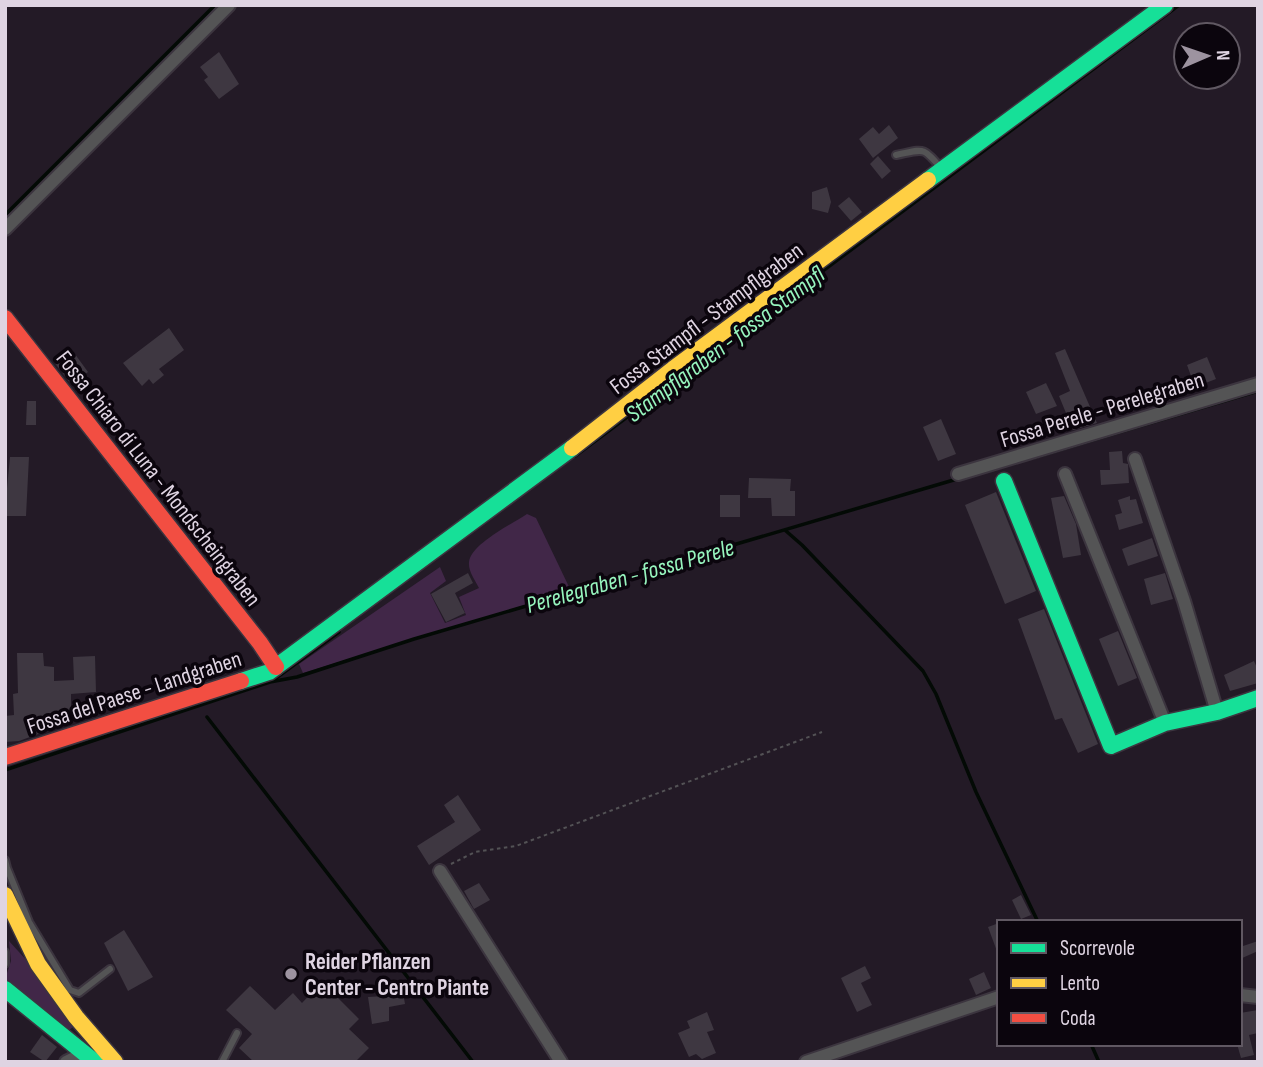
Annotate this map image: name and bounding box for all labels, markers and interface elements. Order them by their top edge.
north arrow [1172,21,1242,91]
text: N [1211,50,1234,61]
street label: Fossa Stampfl - Stampflgraben [604,237,809,401]
water label: Stampflgraben - fossa Stampfl [620,260,831,429]
street label: Fossa Chiaro di Luna - Mondscheingraben [50,345,267,612]
street label: Fossa Perele - Perelegraben [997,366,1207,454]
water label: Perelegraben - fossa Perele [523,533,738,620]
street label: Fossa del Paese - Landgraben [24,645,245,741]
legend [997,920,1242,1046]
text: Scorrevole [1060,936,1135,961]
place label: Reider Pflanzen Center - Centro Piante [305,948,489,1002]
marker: Reider Pflanzen Center - Centro Piante [283,966,299,982]
text: Lento [1060,971,1100,996]
text: Coda [1060,1006,1096,1031]

